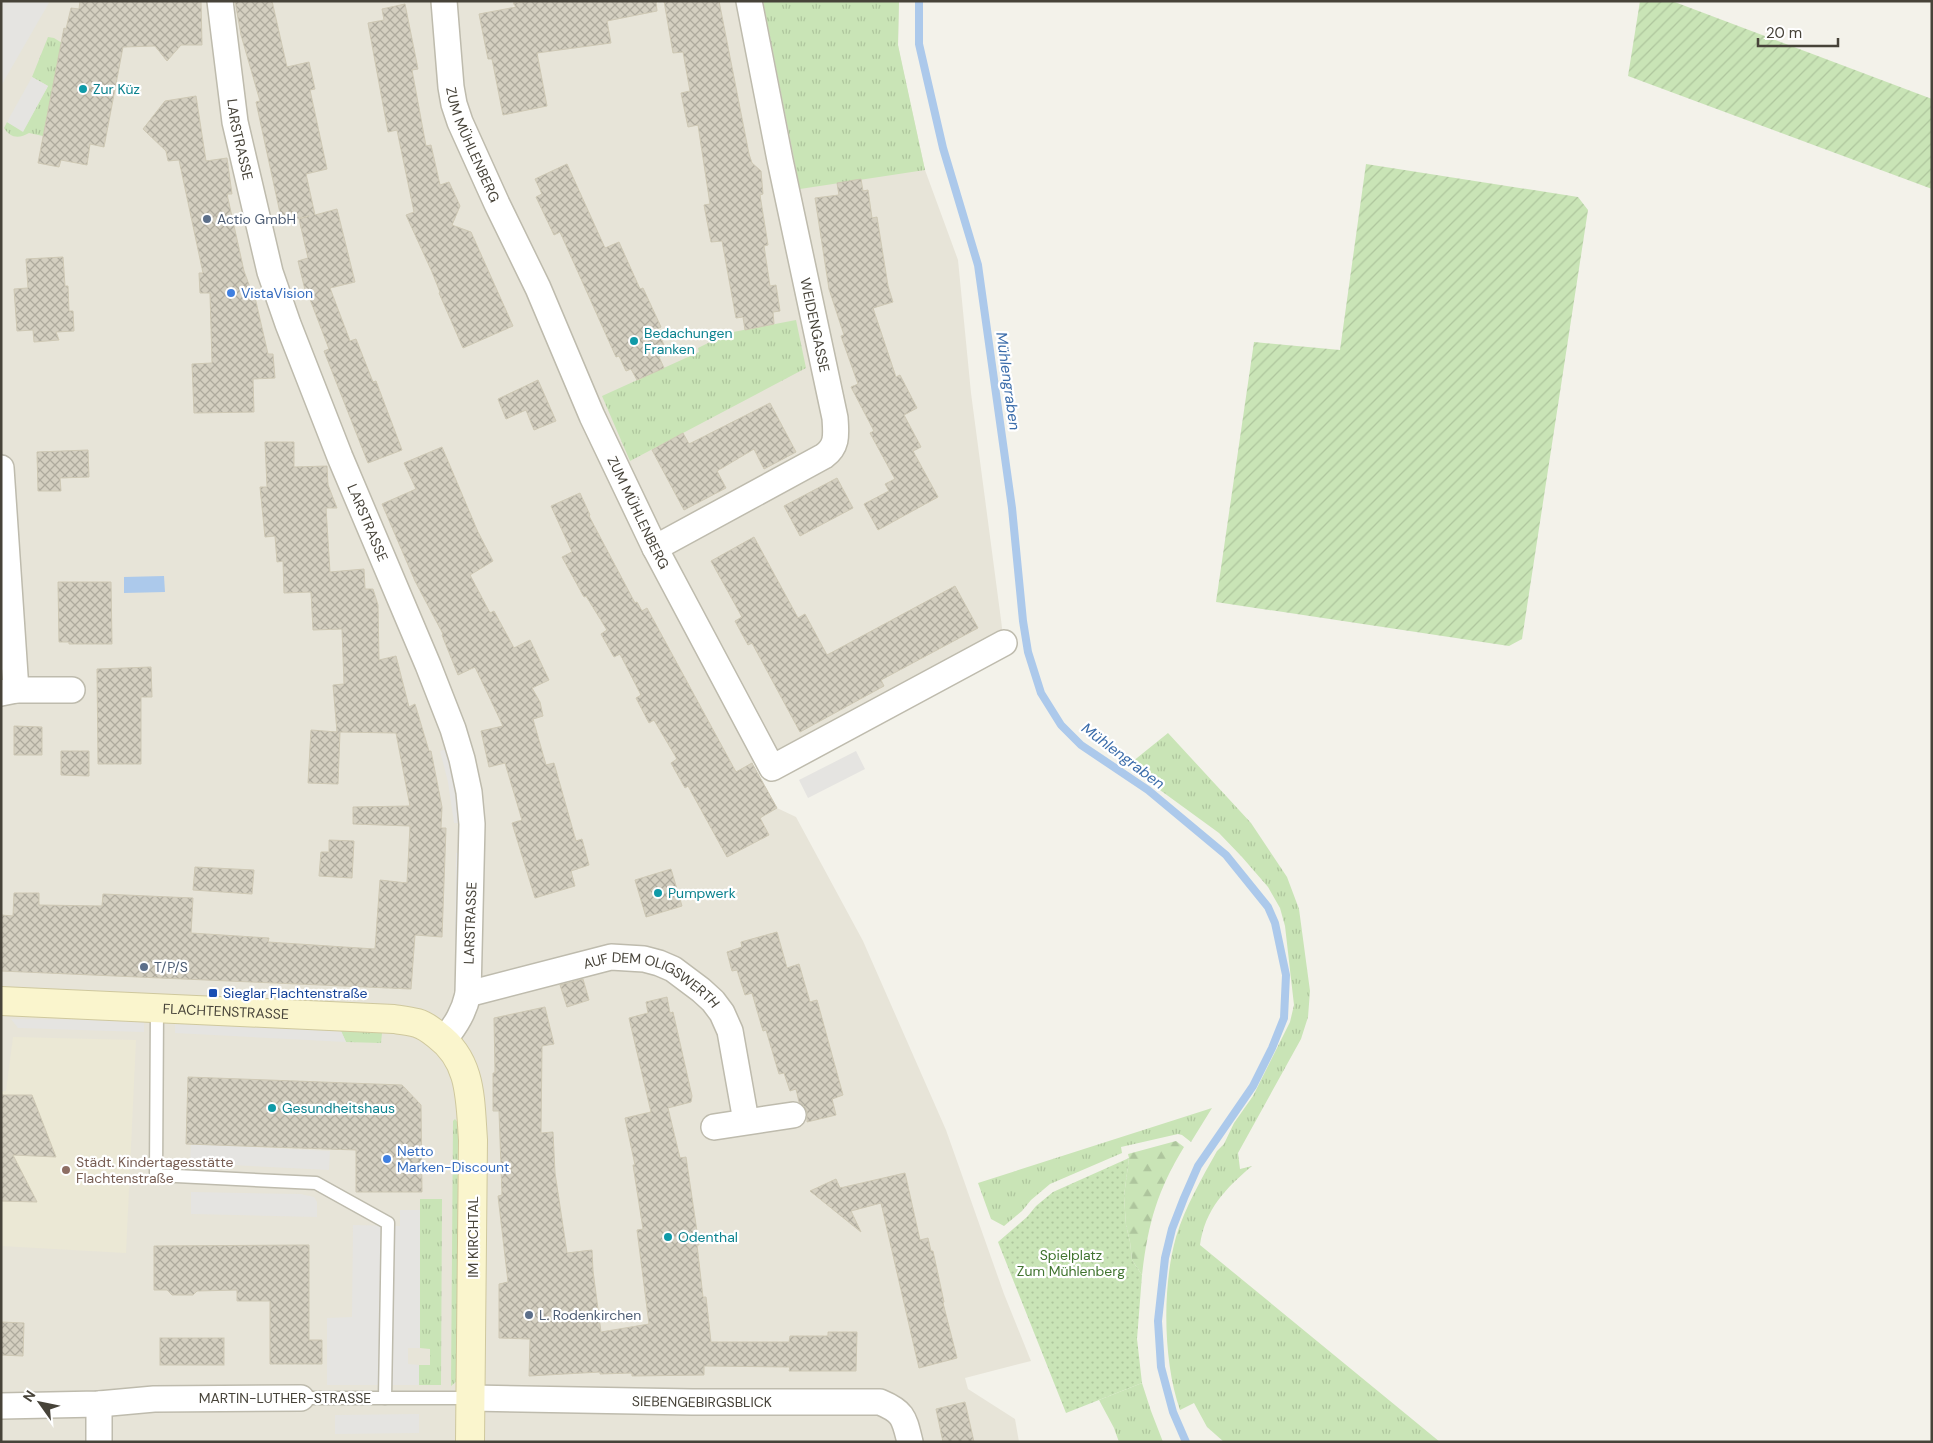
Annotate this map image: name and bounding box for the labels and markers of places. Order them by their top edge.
place label: Zur Küz [93,80,140,98]
marker: Zur Küz [77,83,89,95]
place label: Actio GmbH [217,210,296,228]
marker: Actio GmbH [201,213,213,225]
place label: VistaVision [241,284,313,302]
marker: VistaVision [225,287,237,299]
place label: Bedachungen Franken [644,324,732,358]
marker: Bedachungen Franken [628,335,640,347]
place label: Pumpwerk [668,884,736,902]
marker: Pumpwerk [652,887,664,899]
place label: T/P/S [154,958,188,976]
marker: T/P/S [138,961,150,973]
place label: Sieglar Flachtenstraße [223,984,367,1002]
marker: Sieglar Flachtenstraße [207,987,219,999]
place label: Gesundheitshaus [282,1099,395,1117]
marker: Gesundheitshaus [266,1102,278,1114]
place label: Netto Marken-Discount [397,1142,510,1176]
place label: Städt. Kindertagesstätte Flachtenstraße [76,1153,233,1187]
marker: Netto Marken-Discount [381,1153,393,1165]
marker: Städt. Kindertagesstätte Flachtenstraße [60,1164,72,1176]
place label: Odenthal [678,1228,738,1246]
marker: Odenthal [662,1231,674,1243]
place label: L. Rodenkirchen [539,1306,641,1324]
marker: L. Rodenkirchen [523,1309,535,1321]

